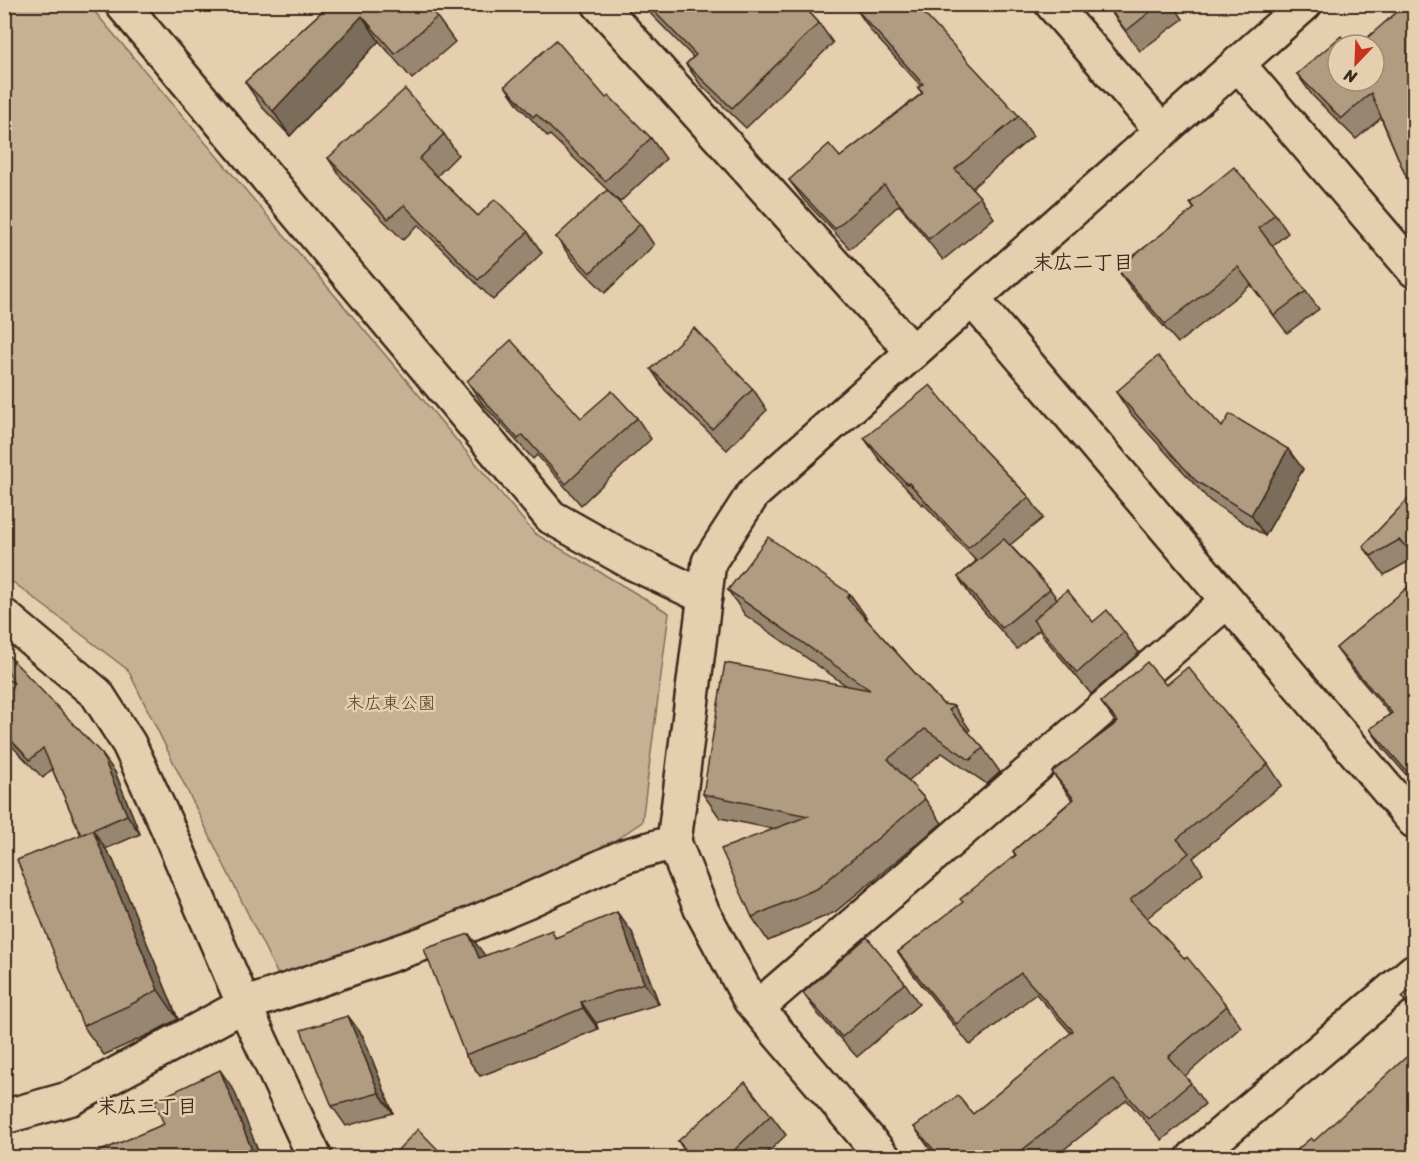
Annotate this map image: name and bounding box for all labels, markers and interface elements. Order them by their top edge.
north arrow [1326,33,1386,93]
text: N [1339,60,1362,92]
district label: 末広二丁目 [1033,245,1133,280]
park label: 末広東公園 [346,687,436,719]
district label: 末広三丁目 [97,1089,197,1124]

